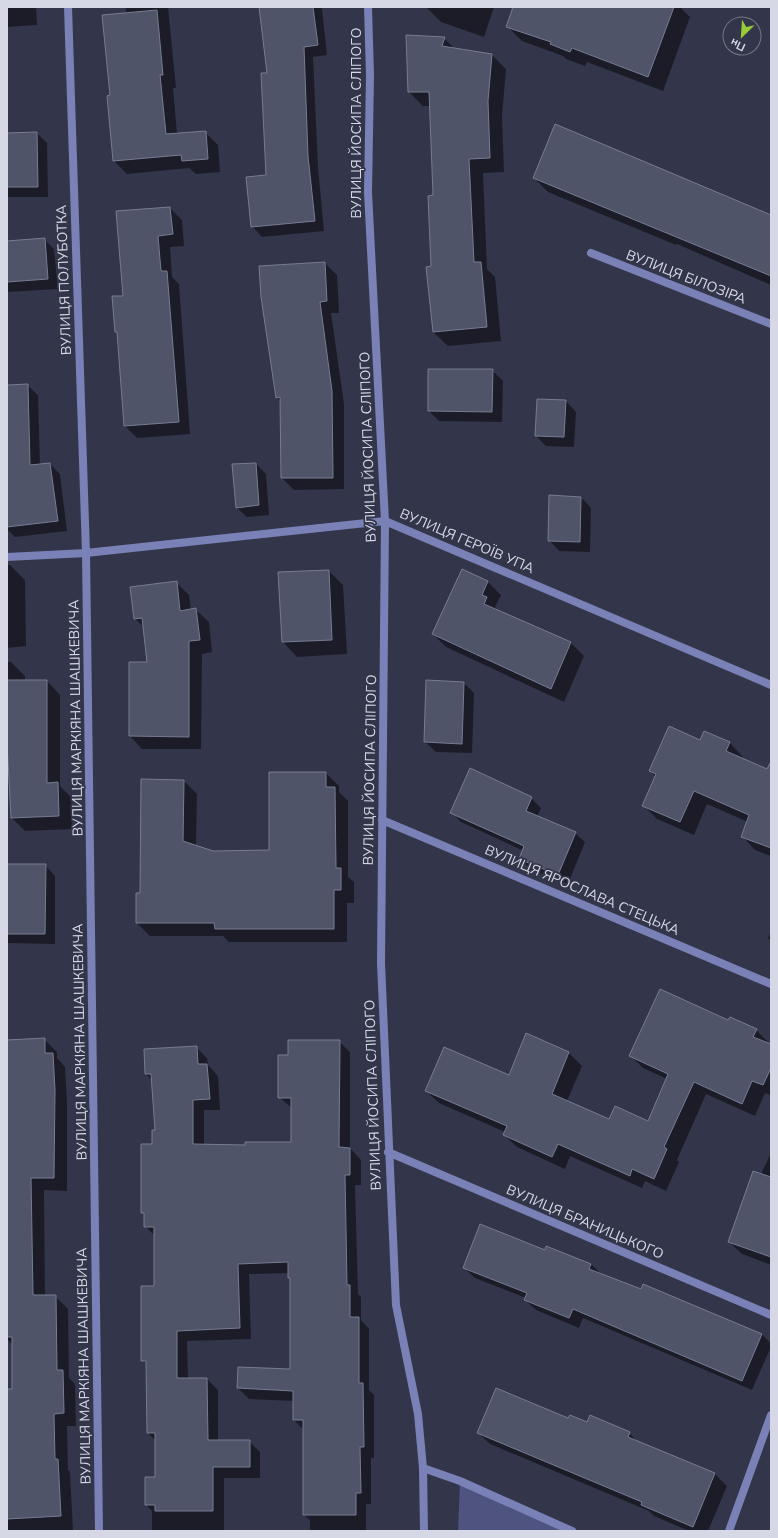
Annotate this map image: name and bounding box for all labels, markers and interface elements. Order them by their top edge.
north arrow [722,16,762,56]
street label: ВУЛИЦЯ ЙОСИПА СЛІПОГО [347,28,366,219]
text: Пн [728,35,748,55]
street label: ВУЛИЦЯ ПОЛУБОТКА [52,205,76,355]
street label: ВУЛИЦЯ БІЛОЗІРА [623,245,749,309]
street label: ВУЛИЦЯ ЙОСИПА СЛІПОГО [355,351,381,543]
street label: ВУЛИЦЯ ГЕРОЇВ УПА [397,504,537,578]
street label: ВУЛИЦЯ МАРКІЯНА ШАШКЕВИЧА [64,600,88,836]
street label: ВУЛИЦЯ ЙОСИПА СЛІПОГО [359,674,381,866]
street label: ВУЛИЦЯ ЯРОСЛАВА СТЕЦЬКА [482,840,682,940]
street label: ВУЛИЦЯ МАРКІЯНА ШАШКЕВИЧА [68,924,92,1160]
street label: ВУЛИЦЯ ЙОСИПА СЛІПОГО [360,999,386,1191]
street label: ВУЛИЦЯ БРАНИЦЬКОГО [503,1180,667,1264]
street label: ВУЛИЦЯ МАРКІЯНА ШАШКЕВИЧА [72,1248,96,1484]

